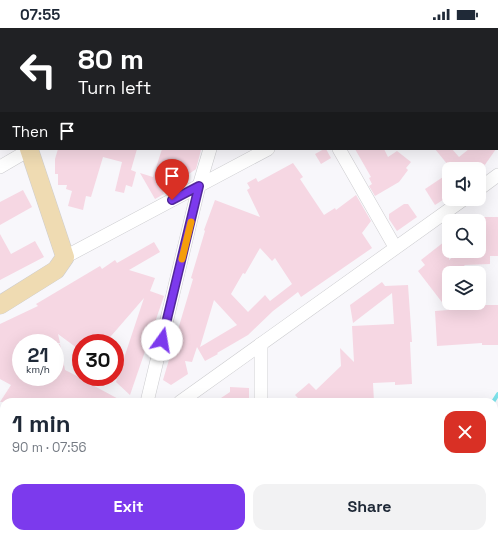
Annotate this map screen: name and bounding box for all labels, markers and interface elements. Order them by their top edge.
text: 07:55 [20,5,60,24]
text: 80 m [78,41,144,77]
icon: left [12,44,64,96]
text: Turn left [78,76,151,99]
icon: arrive [56,120,78,142]
text: Then [12,122,48,141]
pin [155,159,189,200]
map controls [442,162,486,310]
button: sound [442,162,486,206]
icon: arrive [161,165,183,187]
button: search [442,214,486,258]
button: layers [442,266,486,310]
position arrow [141,319,183,361]
speed limit sign: 30 [72,334,124,386]
text: 21 [28,342,48,368]
text: km/h [26,363,50,376]
text: 1 min [12,408,71,439]
button: close [444,411,486,453]
text: 90 m · 07:56 [12,439,86,456]
button: Exit [12,484,245,530]
button: Share [253,484,486,530]

